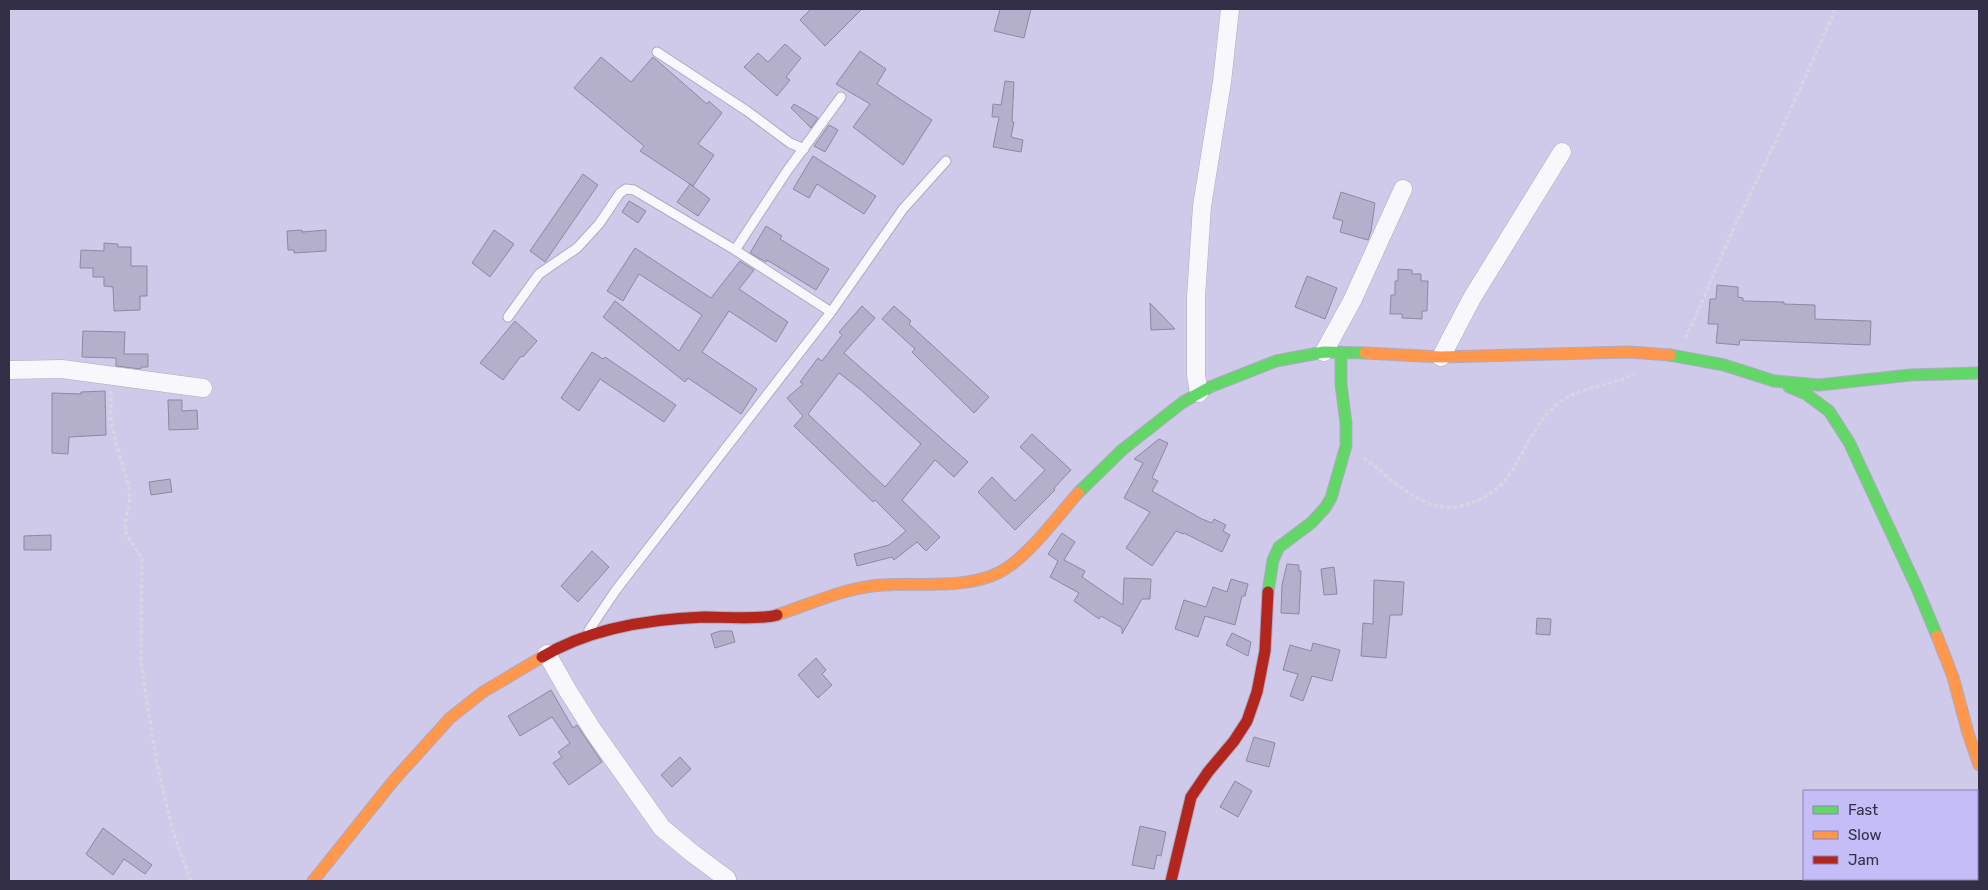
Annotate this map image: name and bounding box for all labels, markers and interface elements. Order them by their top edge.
legend [1803,790,1978,880]
text: Fast [1848,801,1878,819]
text: Slow [1848,826,1881,844]
text: Jam [1848,851,1879,869]

